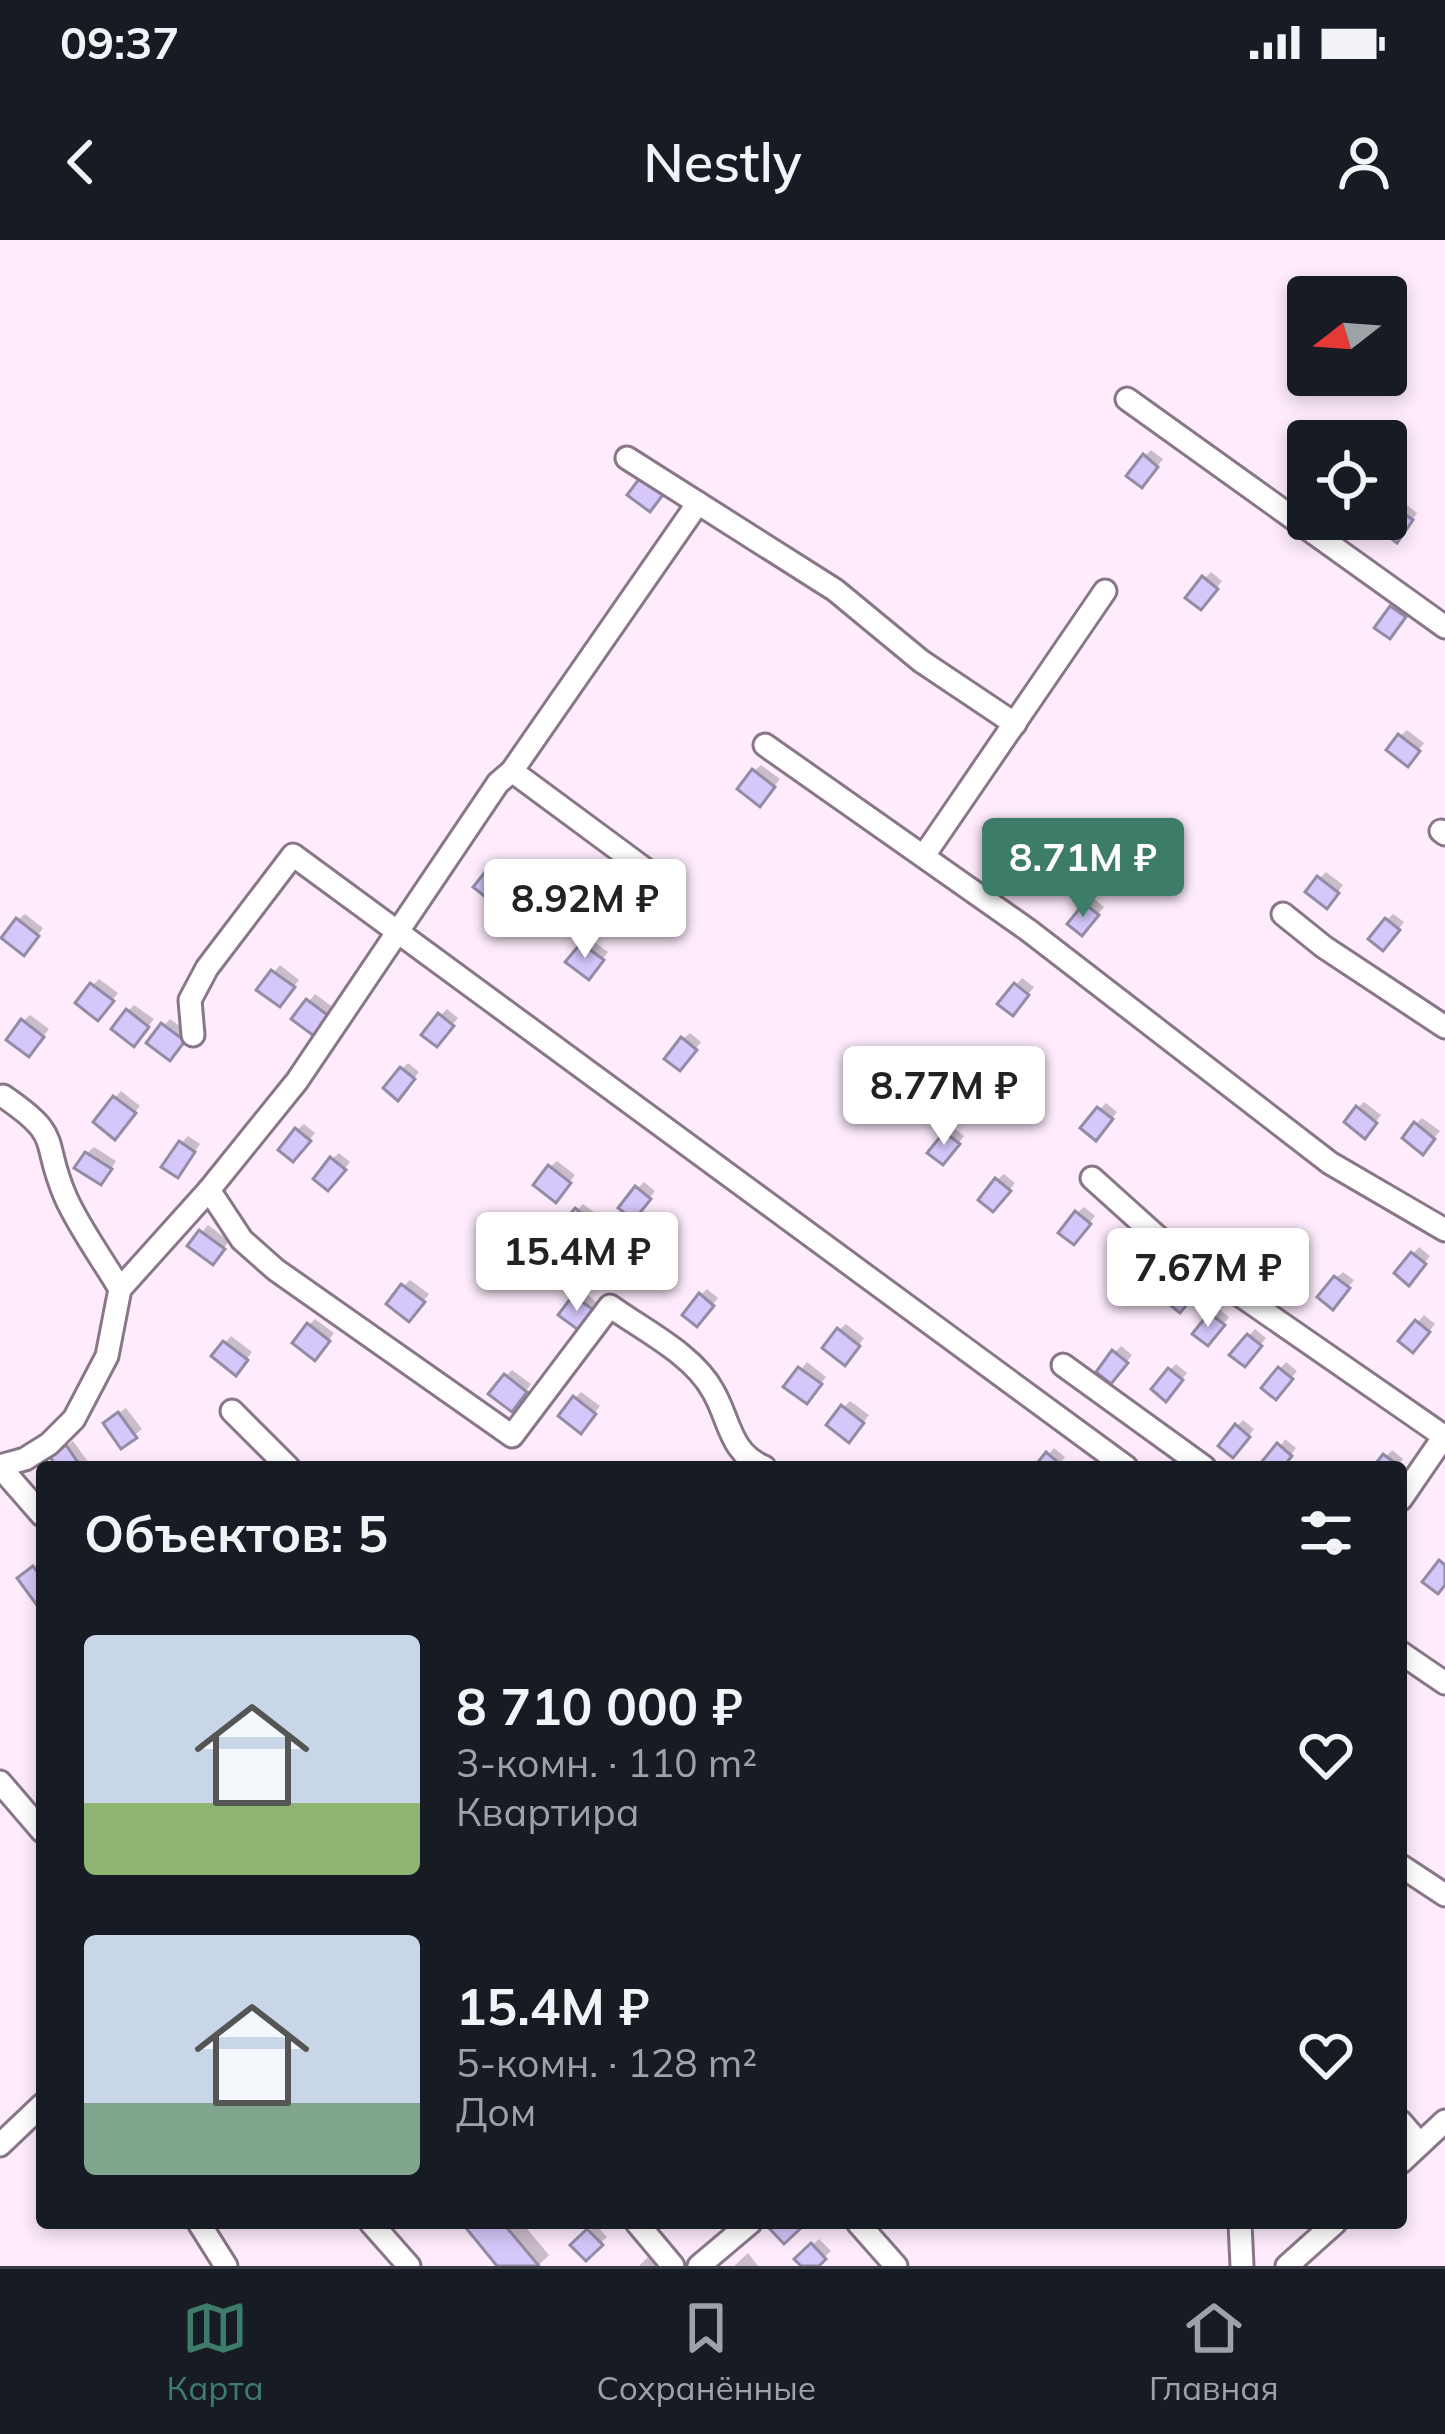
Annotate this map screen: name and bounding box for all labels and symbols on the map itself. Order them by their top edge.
north arrow [1287,276,1407,396]
pin: 8.71M ₽ [972,818,1194,920]
pin: 8.92M ₽ [474,859,696,961]
pin: 8.77M ₽ [833,1046,1055,1148]
pin: 15.4M ₽ [466,1212,688,1314]
pin: 7.67M ₽ [1097,1228,1319,1330]

